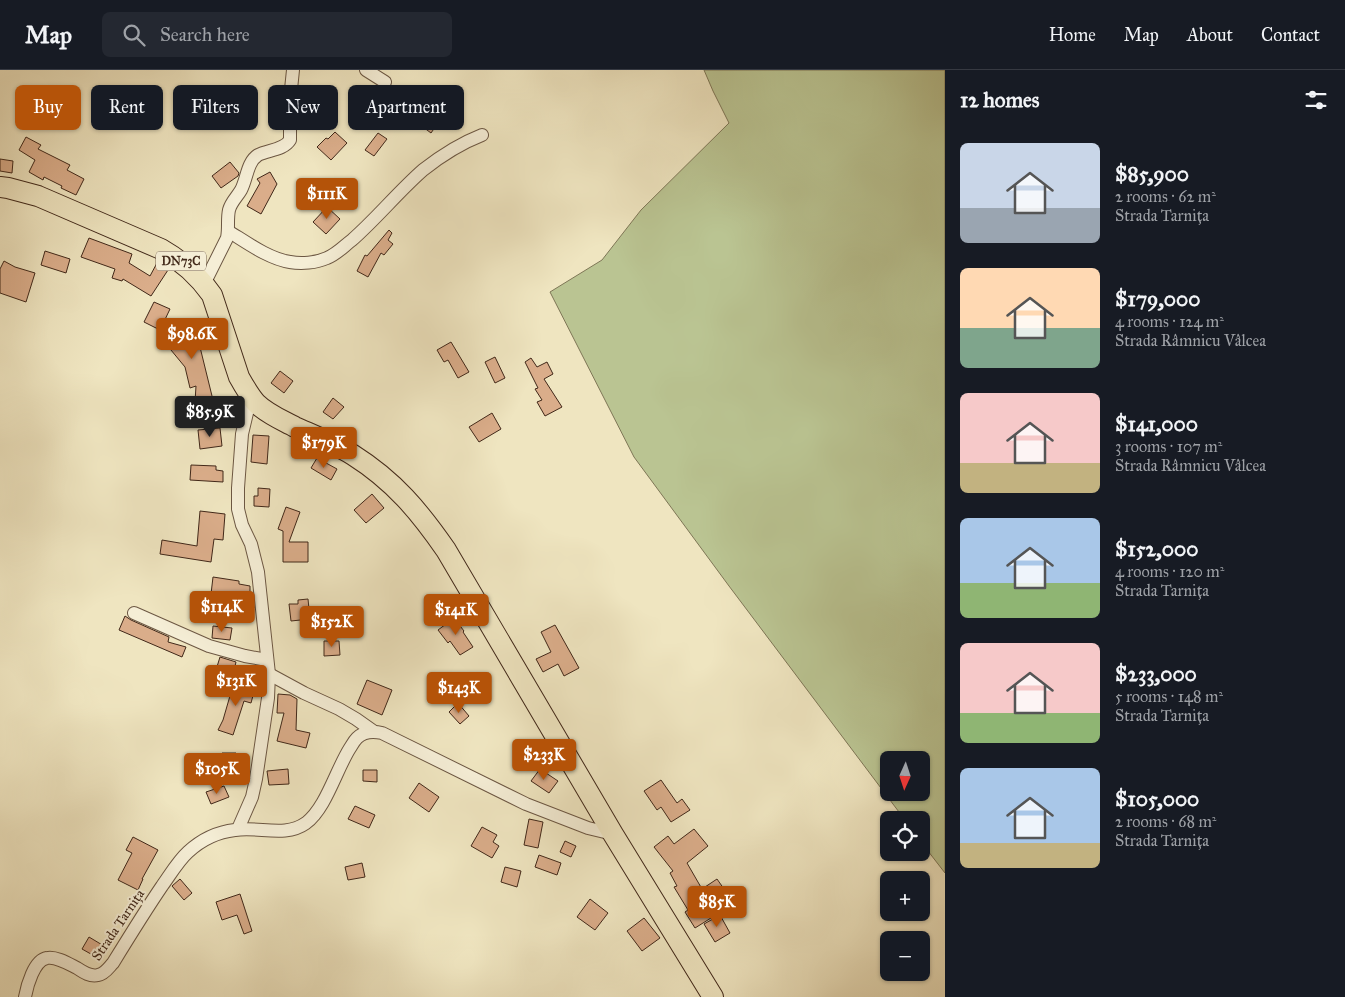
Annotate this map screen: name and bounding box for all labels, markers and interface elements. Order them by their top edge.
search box [102,12,452,57]
text: Map [25,20,72,50]
icon: search [120,21,148,49]
text: Search here [160,23,250,46]
text: Home [1049,24,1096,46]
text: Map [1124,24,1159,46]
text: About [1187,24,1233,46]
text: Contact [1261,24,1320,46]
chip: Buy [15,85,81,130]
chip: Rent [91,85,163,130]
chip: Filters [173,85,258,130]
chip: New [268,85,338,130]
chip: Apartment [348,85,464,130]
icon: filters [1302,86,1330,114]
text: 12 homes [960,87,1039,113]
text: $85,900 [1115,161,1189,187]
icon: home [1000,163,1060,223]
pin: $111K [292,178,362,220]
text: $111K [307,184,347,203]
text: 2 rooms · 62 m² [1115,187,1216,206]
text: Strada Tarnița [1115,206,1209,225]
road number: DN73C [156,252,206,270]
text: $179,000 [1115,286,1200,312]
icon: home [1000,288,1060,348]
text: 4 rooms · 124 m² [1115,312,1224,331]
pin: $98.6K [151,318,233,360]
text: $98.6K [167,324,217,343]
text: Strada Râmnicu Vâlcea [1115,331,1266,350]
pin: $85.9K [169,396,251,438]
text: $85.9K [186,402,234,421]
text: $141,000 [1115,411,1198,437]
icon: home [1000,413,1060,473]
pin: $179K [289,426,359,469]
text: $179K [302,433,346,452]
text: 3 rooms · 107 m² [1115,437,1222,456]
text: Strada Râmnicu Vâlcea [1115,456,1266,475]
text: $152,000 [1115,536,1198,562]
icon: home [1000,538,1060,598]
text: 4 rooms · 120 m² [1115,562,1224,581]
text: Strada Tarnița [1115,581,1209,600]
pin: $114K [187,590,257,633]
pin: $141K [421,594,491,636]
text: $114K [201,597,243,616]
text: $141K [435,600,477,619]
pin: $152K [297,606,367,648]
text: $152K [311,612,353,631]
text: $233,000 [1115,661,1197,687]
icon: home [1000,663,1060,723]
pin: $131K [201,664,271,707]
text: $131K [216,671,256,690]
pin: $143K [424,672,494,714]
text: $143K [438,678,480,697]
text: 5 rooms · 148 m² [1115,687,1223,706]
text: Strada Tarnița [1115,706,1209,725]
pin: $233K [509,738,579,781]
text: $233K [523,745,565,764]
north arrow [880,751,930,801]
map controls [880,751,930,981]
pin: $105K [182,752,252,795]
text: $105K [195,759,239,778]
text: $105,000 [1115,786,1199,812]
icon: home [1000,788,1060,848]
button: locate [880,811,930,861]
text: 2 rooms · 68 m² [1115,812,1216,831]
text: Strada Tarnița [1115,831,1209,850]
button: + [880,871,930,921]
street label: Strada Tarnița [88,886,148,964]
pin: $85K [687,886,747,928]
text: $85K [699,892,735,911]
button: − [880,931,930,981]

